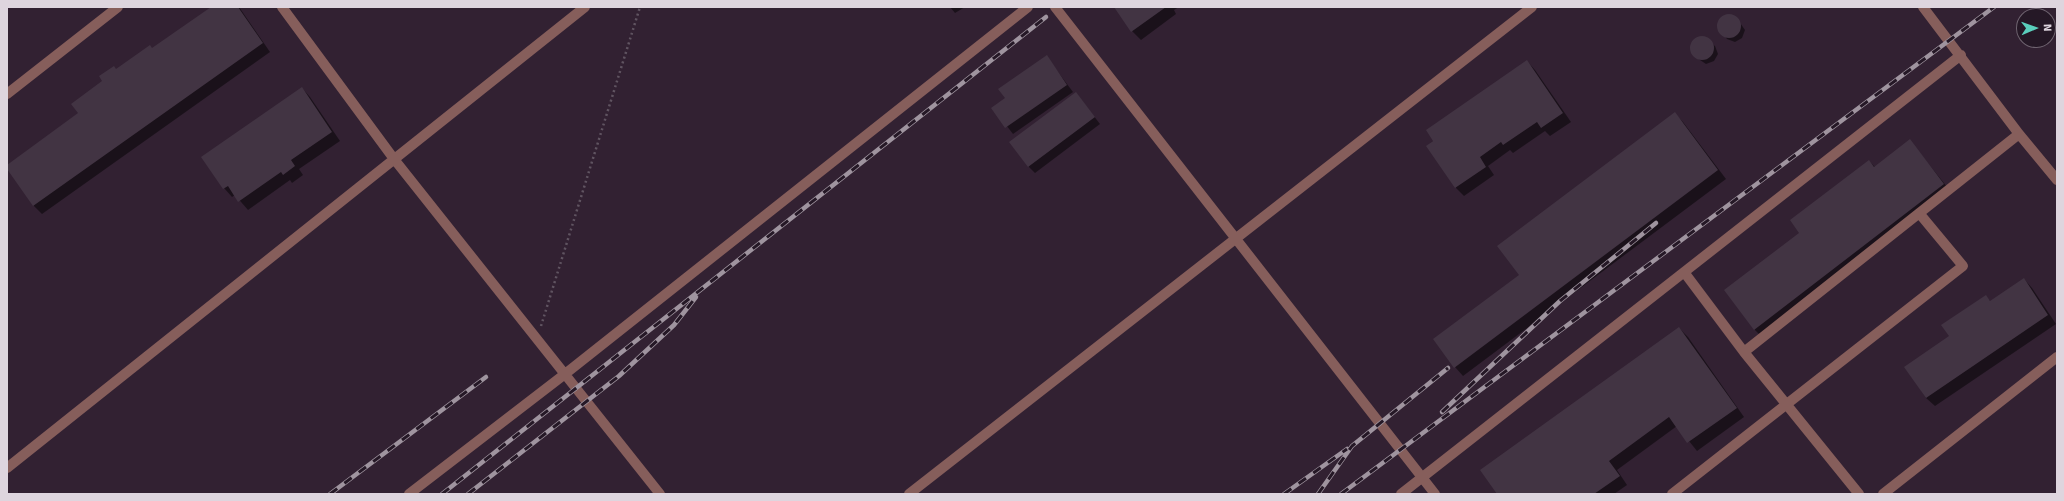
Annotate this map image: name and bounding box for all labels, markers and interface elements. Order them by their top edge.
north arrow [2016,8,2056,48]
text: N [2041,24,2054,32]

